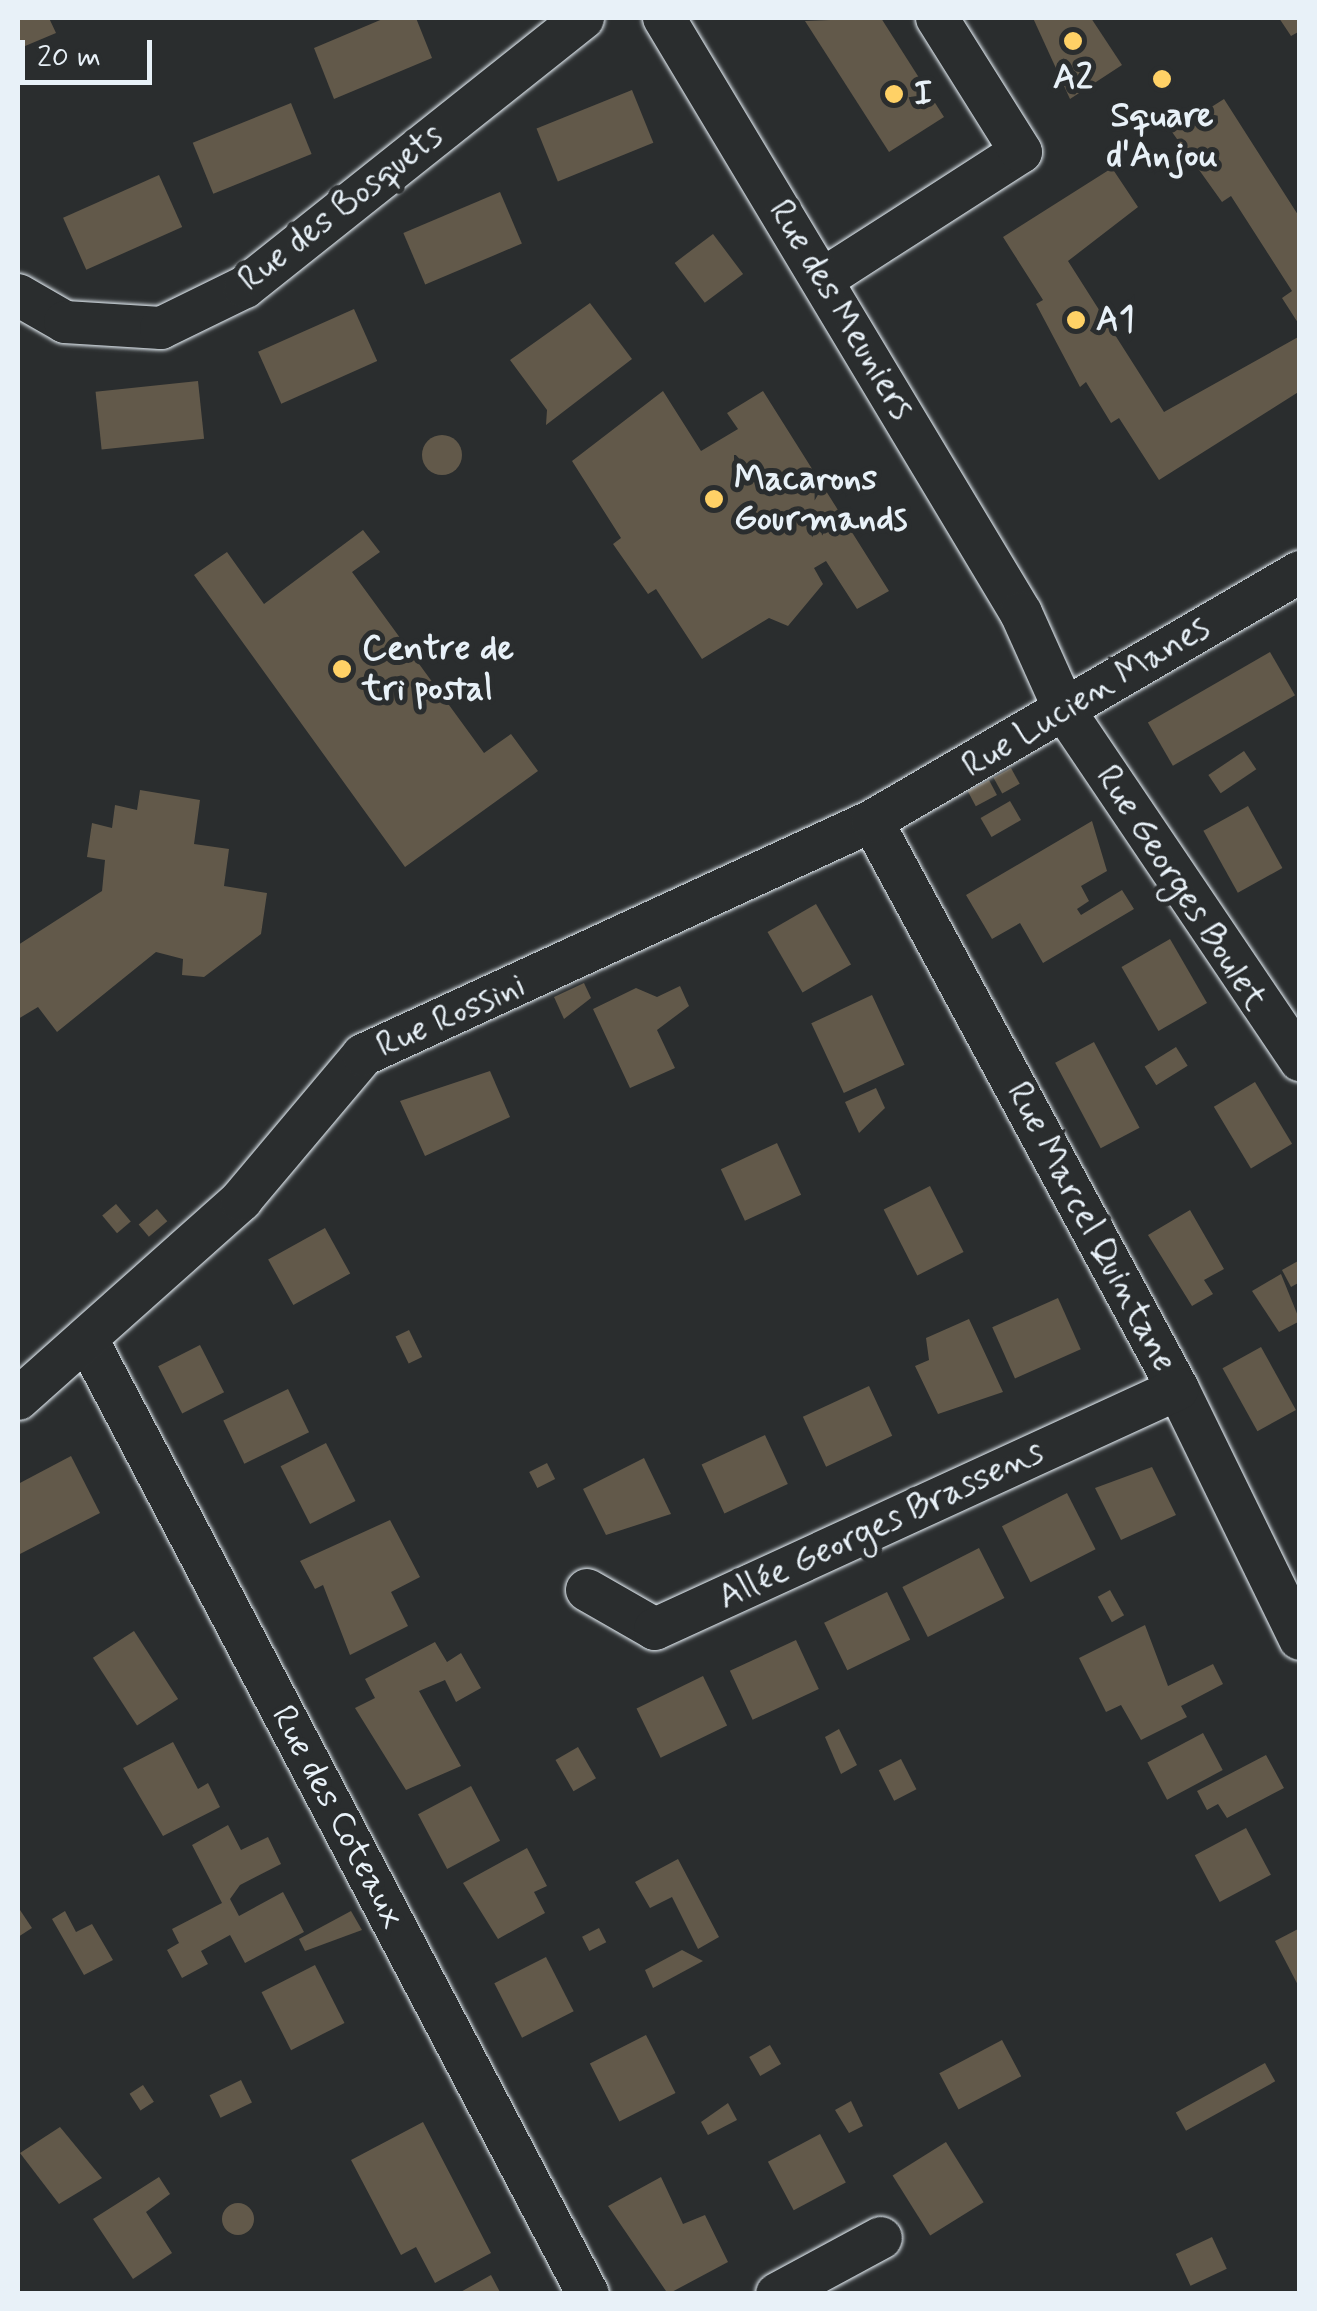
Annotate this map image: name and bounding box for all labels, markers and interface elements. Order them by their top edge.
scale bar [25,20,158,82]
marker: A2 [1062,30,1084,52]
text: 20 m [37,38,101,77]
place label: A2 [1053,57,1093,99]
marker: Square d'Anjou [1151,68,1173,90]
place label: I [914,73,932,115]
marker: I [883,83,905,105]
place label: Square d'Anjou [1106,95,1218,177]
street label: Rue des Bosquets [228,113,454,303]
street label: Rue des Meuniers [757,189,925,431]
place label: A1 [1096,299,1135,341]
marker: A1 [1065,309,1087,331]
place label: Macarons Gourmands [734,458,908,540]
marker: Macarons Gourmands [703,488,725,510]
street label: Rue Lucien Manes [958,609,1214,785]
place label: Centre de tri postal [362,628,513,710]
marker: Centre de tri postal [331,658,353,680]
street label: Rue Georges Boulet [1088,760,1274,1016]
street label: Rue Rossini [369,964,533,1068]
street label: Rue Marcel Quintane [999,1079,1183,1375]
street label: Allée Georges Brassens [717,1433,1045,1617]
street label: Rue des Coteaux [262,1700,414,1934]

